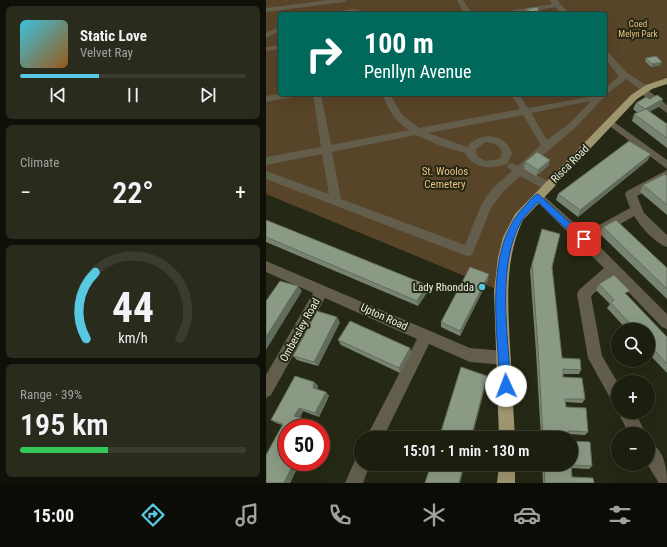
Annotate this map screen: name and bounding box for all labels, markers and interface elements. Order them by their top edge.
park label: Coed Melyn Park [618,19,658,39]
text: Static Love [80,27,147,45]
text: 100 m [364,27,434,60]
icon: right [298,28,350,80]
text: Velvet Ray [80,45,133,60]
text: Penllyn Avenue [364,61,471,82]
icon: previous [47,84,69,106]
icon: pause [122,84,144,106]
icon: next [197,84,219,106]
street label: Risca Road [548,142,592,186]
text: Climate [20,155,59,170]
park label: St. Woolos Cemetery [422,165,468,191]
text: 22° [112,175,154,210]
text: − [20,180,31,205]
text: + [235,180,246,205]
pin [567,222,601,256]
icon: arrive [573,228,595,250]
place label: Lady Rhondda [413,281,474,294]
marker: Lady Rhondda [477,282,487,292]
text: 44 [112,283,154,332]
street label: Ombersley Road [277,296,323,364]
street label: Upton Road [358,301,410,333]
map controls [611,323,655,471]
button: search [611,323,655,367]
text: km/h [118,330,148,346]
position arrow [485,365,527,407]
button: + [611,375,655,419]
text: Range · 39% [20,387,82,402]
text: 195 km [20,407,109,442]
speed limit sign: 50 [278,419,330,471]
button: − [611,427,655,471]
text: 15:01 · 1 min · 130 m [403,442,529,460]
icon: directions [139,501,167,529]
icon: music [233,501,261,529]
icon: phone [326,501,354,529]
icon: climate [420,501,448,529]
icon: car [513,501,541,529]
icon: filters [606,501,634,529]
text: 15:00 [33,505,74,526]

